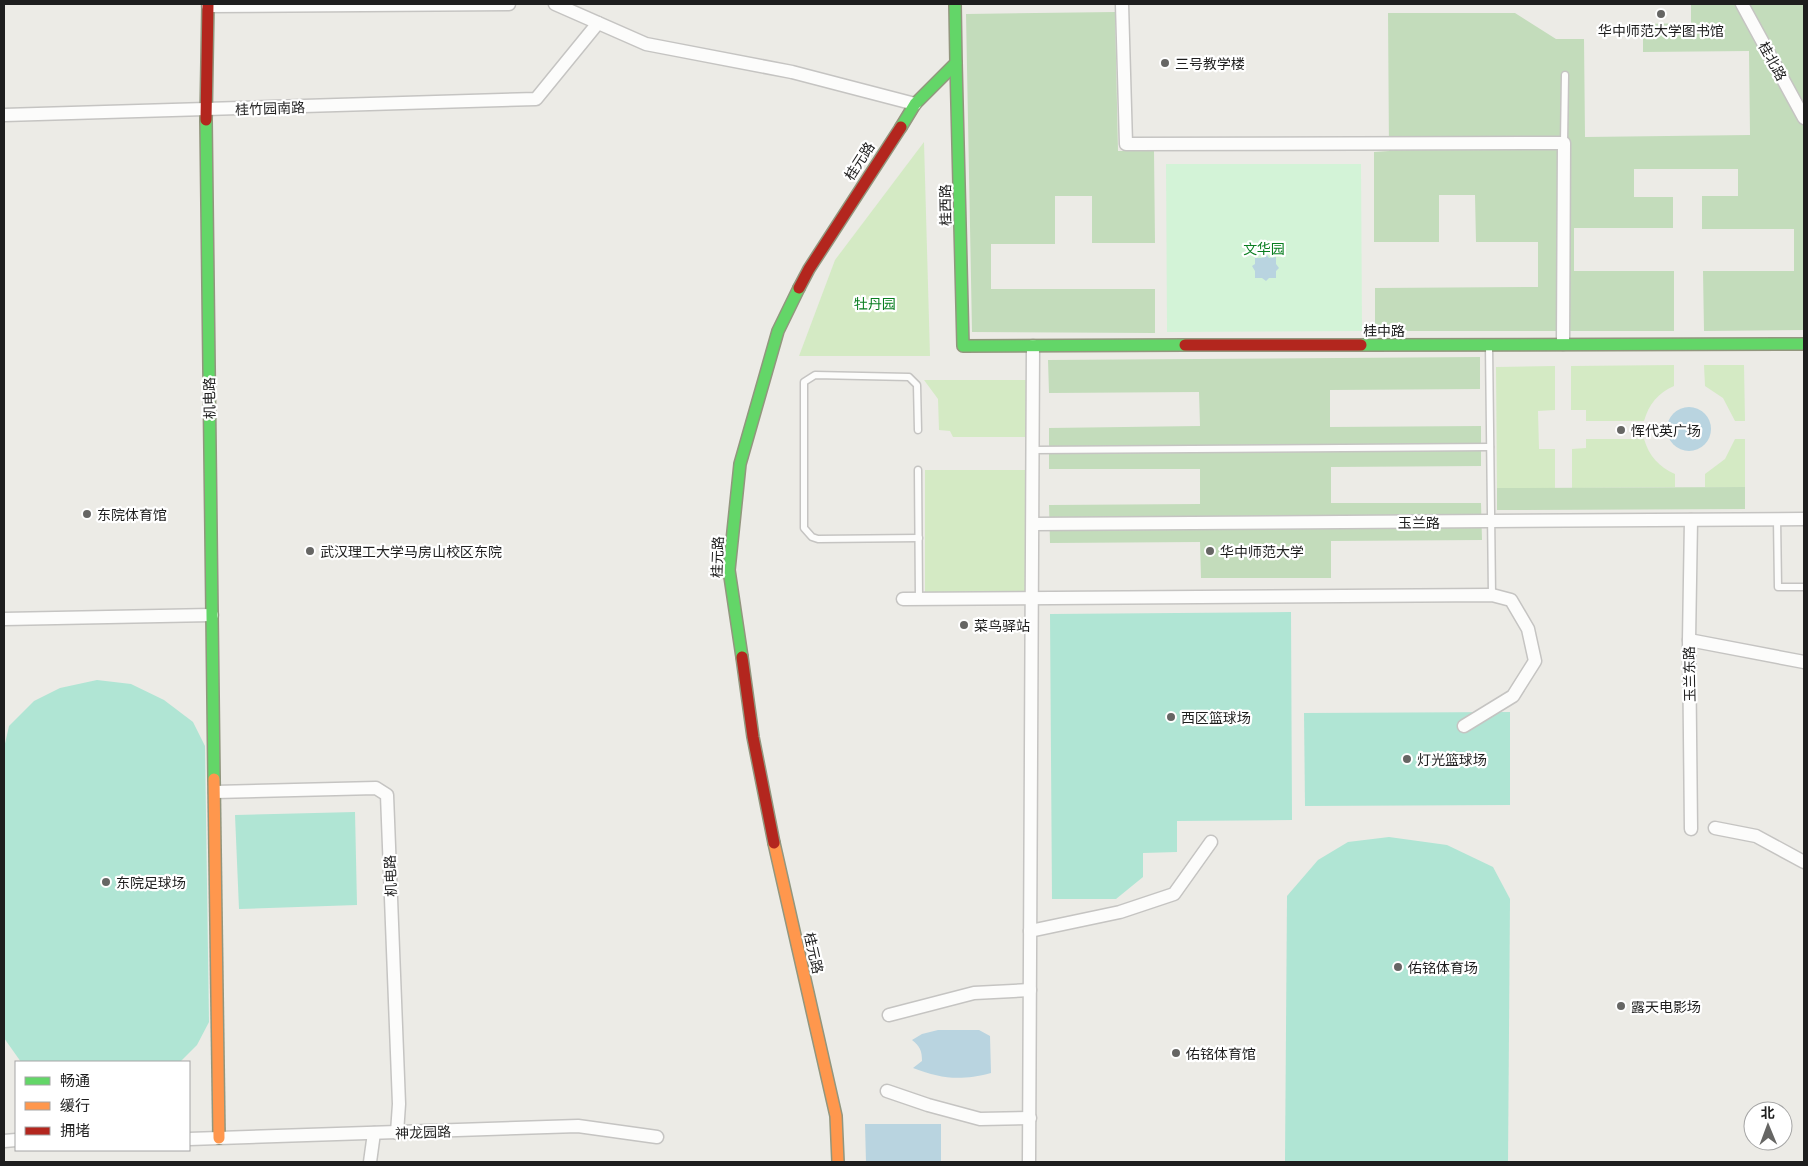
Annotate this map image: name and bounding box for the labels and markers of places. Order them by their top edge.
marker: 华中师范大学图书馆 [1655,8,1667,20]
place label: 华中师范大学图书馆 [1598,22,1724,39]
place label: 三号教学楼 [1175,55,1245,72]
marker: 三号教学楼 [1159,57,1171,69]
place label: 恽代英广场 [1631,422,1701,439]
marker: 恽代英广场 [1615,424,1627,436]
place label: 东院体育馆 [97,506,167,523]
marker: 东院体育馆 [81,508,93,520]
place label: 武汉理工大学马房山校区东院 [320,543,502,560]
place label: 华中师范大学 [1220,543,1304,560]
marker: 武汉理工大学马房山校区东院 [304,545,316,557]
marker: 华中师范大学 [1204,545,1216,557]
place label: 菜鸟驿站 [974,617,1030,634]
marker: 菜鸟驿站 [958,619,970,631]
place label: 西区篮球场 [1181,709,1251,726]
marker: 西区篮球场 [1165,711,1177,723]
place label: 灯光篮球场 [1417,751,1487,768]
marker: 灯光篮球场 [1401,753,1413,765]
place label: 东院足球场 [116,874,186,891]
marker: 东院足球场 [100,876,112,888]
place label: 佑铭体育场 [1408,959,1478,976]
marker: 佑铭体育场 [1392,961,1404,973]
place label: 露天电影场 [1631,998,1701,1015]
marker: 露天电影场 [1615,1000,1627,1012]
place label: 佑铭体育馆 [1186,1045,1256,1062]
marker: 佑铭体育馆 [1170,1047,1182,1059]

